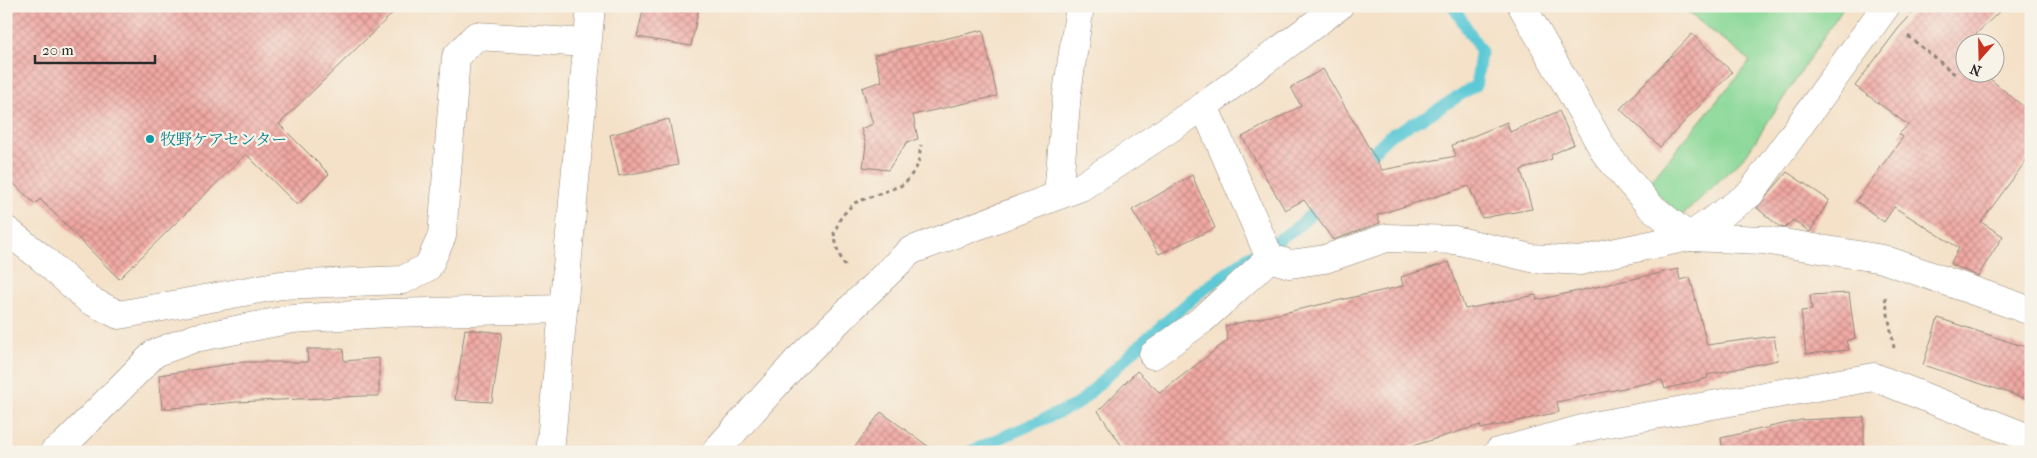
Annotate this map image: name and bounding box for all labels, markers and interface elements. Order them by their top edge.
scale bar [35,32,155,64]
north arrow [1954,32,2004,82]
text: 20 m [42,41,74,59]
text: N [1967,60,1984,80]
place label: 牧野ケアセンター [160,130,287,149]
marker: 牧野ケアセンター [144,133,156,145]

